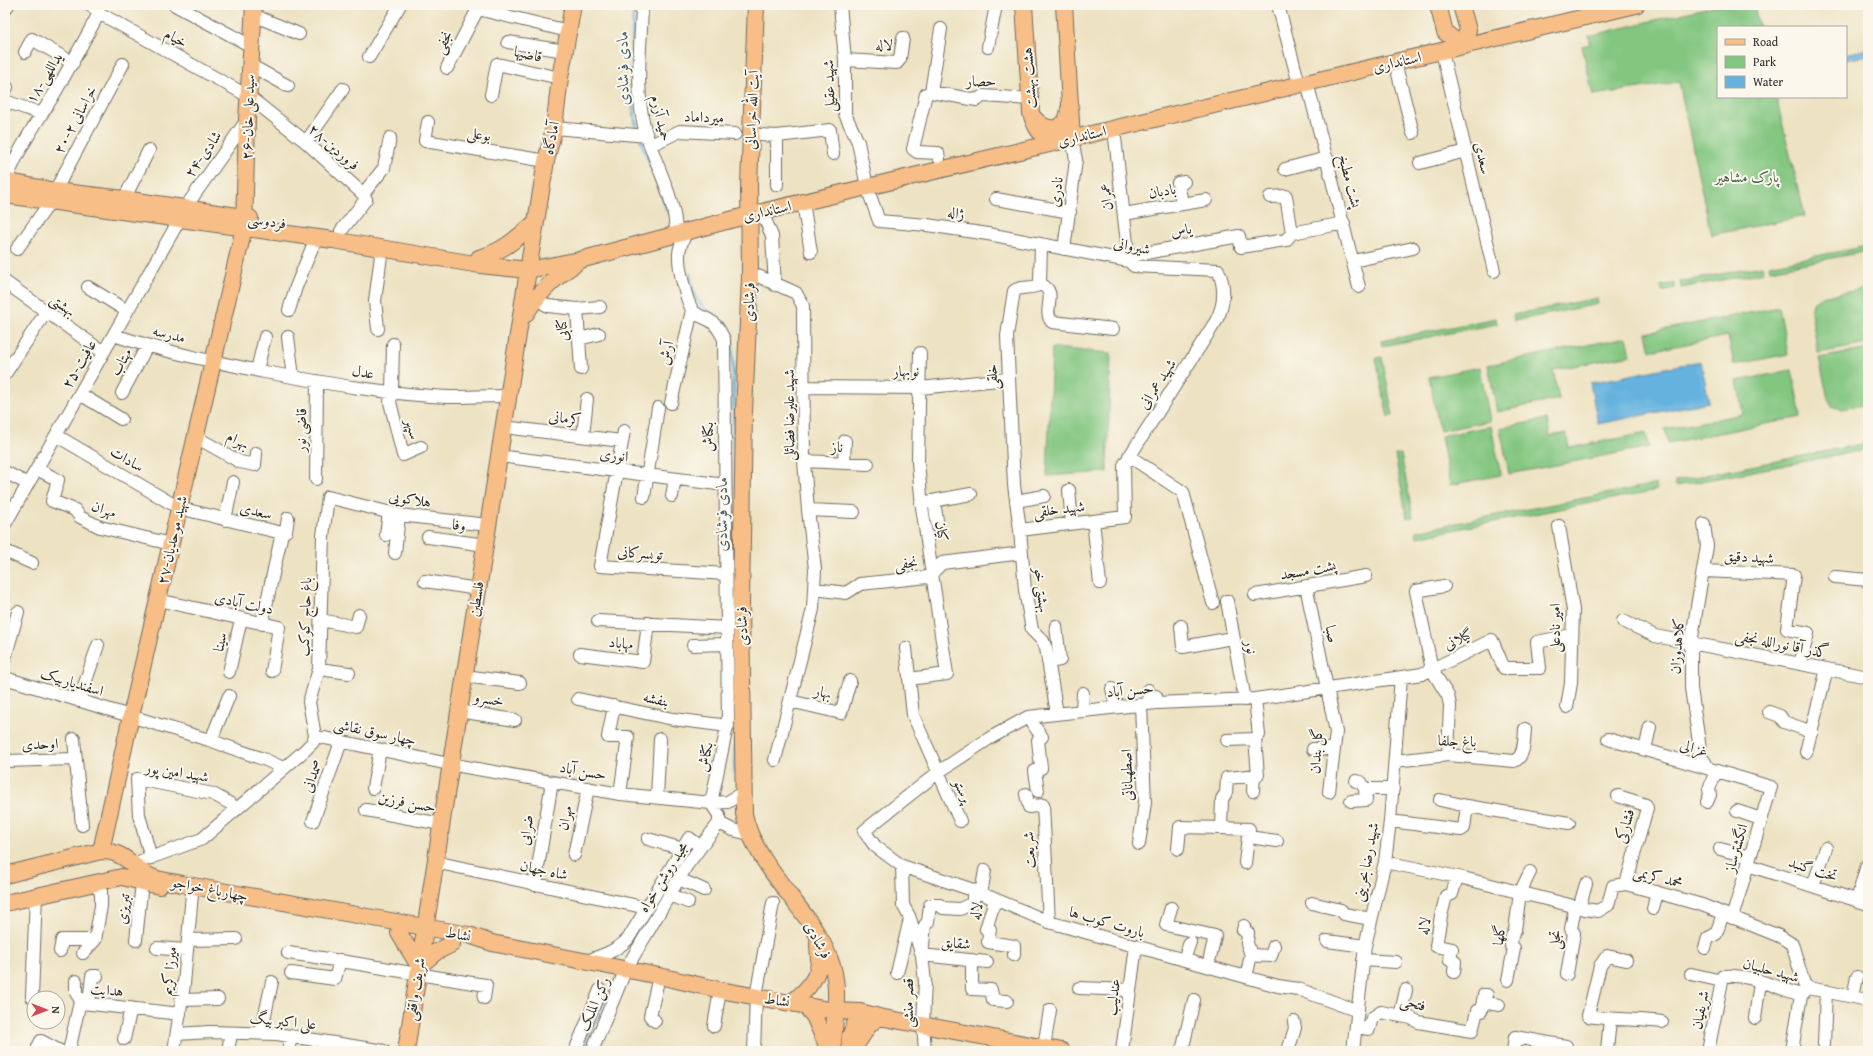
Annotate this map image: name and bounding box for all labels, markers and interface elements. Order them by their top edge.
street label: خیام [159,23,192,55]
legend [1717,26,1847,98]
street label: نجفی [428,27,458,57]
water label: مادی فرشادی [609,30,635,106]
text: Road [1753,33,1779,50]
street label: لاله [875,34,893,55]
street label: قاضیها [512,40,544,67]
street label: استانداری [1370,46,1423,77]
street label: هشت بهشت [1016,47,1041,109]
street label: ۱۸-یداللهی [20,48,68,108]
text: Park [1753,53,1777,70]
street label: شهید عقیلی [817,59,841,113]
street label: آیت الله خراسانی [739,68,763,150]
street label: حصار [964,70,996,91]
text: Water [1753,73,1783,90]
street label: ۲۶-سید علی خان [236,74,260,160]
street label: ۲۰-خراسانی ۲ [48,82,101,157]
street label: حمید آزرم [643,93,677,144]
street label: میرداماد [684,105,724,128]
street label: ۲۸-فروردین [304,118,364,175]
street label: آمادگاه [537,118,565,156]
street label: استانداری [1055,120,1108,151]
street label: بوعلی [466,121,493,147]
street label: ۲۴-شادی [179,126,226,181]
street label: سعدی [1470,140,1497,176]
street label: پشت مطبخ [1330,152,1367,212]
park label: پارک مشاهیر [1713,166,1780,188]
street label: نادری [1043,175,1068,208]
street label: بادبان [1146,178,1178,203]
street label: عمران [1093,182,1118,212]
street label: استانداری [740,195,793,226]
street label: ژاله [946,201,966,224]
street label: فردوسی [246,207,288,235]
street label: یاس [1169,217,1194,242]
street label: شیروانی [1112,231,1152,260]
street label: فرشادی [738,282,759,322]
street label: بهشتی [45,288,81,322]
street label: کتابی [550,318,574,342]
street label: مدرسه [151,319,188,348]
street label: ۲۵-عافیت [56,335,101,392]
street label: آرش [653,337,679,367]
street label: مهتاب [104,344,137,379]
street label: شهید عمرانی [1132,354,1181,413]
street label: عدل [351,359,376,384]
street label: نوبهار [890,360,920,381]
street label: خلقی [980,364,1004,390]
street label: شهید علیرضا فضائلی [778,369,800,461]
street label: کرمانی [547,405,583,430]
street label: قاضی نور [290,408,312,454]
street label: سپهر [400,414,426,441]
street label: بکتاش [697,422,718,452]
street label: بهرام [222,425,253,457]
street label: ناز [829,436,844,457]
street label: سادات [106,441,148,477]
street label: انوری [599,442,630,467]
water label: مادی فرشادی [709,477,733,551]
street label: هلاکویی [387,485,433,512]
street label: ۲۷-شهید موحدیان [151,493,192,586]
street label: مهران [89,494,120,523]
street label: شهید خلقی [1032,495,1086,523]
street label: سعدی [238,497,274,524]
street label: وفا [451,513,467,536]
street label: کیان [931,519,954,543]
street label: تویسرکانی [617,540,664,565]
street label: شهید دقیق [1723,545,1775,568]
street label: نجفی [893,551,919,575]
street label: پشت مسجد [1278,554,1338,585]
street label: بهشتی خو [1028,564,1056,614]
street label: باغ حاج کوکب [293,577,319,657]
street label: فلسطین [462,580,489,618]
street label: دولت آبادی [213,586,275,619]
street label: امیر نادعلی [1544,603,1566,653]
street label: فرشادی [730,606,753,646]
street label: کلاهدوزان [1664,617,1689,675]
street label: صبا [1321,623,1344,645]
street label: گیلانی [1440,623,1476,655]
street label: گذر آقا نورالله نجفی [1733,624,1831,664]
street label: سینا [207,630,232,654]
street label: مهاباد [608,631,635,654]
street label: نور [1239,636,1263,656]
street label: اسفندیاربیک [38,662,106,701]
street label: حسن آباد [1106,677,1154,702]
street label: بهار [810,679,834,704]
street label: خسرو [471,685,505,711]
street label: بنفشه [641,686,671,711]
street label: چهار سوق نقاشی [332,713,418,751]
street label: گل بندان [1304,727,1327,775]
street label: باغ جلفا [1437,729,1477,755]
street label: اوحدی [21,732,59,755]
street label: غزالی [1677,733,1711,763]
street label: بکتاش [691,740,718,774]
street label: اصطهباناتی [1115,749,1138,801]
street label: شهید امین پور [142,756,210,788]
street label: صمدانی [296,756,327,795]
street label: حسن آباد [558,756,608,785]
street label: پرستو [948,773,979,808]
street label: حسن فرزین [376,786,438,817]
street label: مهران [552,803,577,832]
street label: فشارکی [1610,806,1639,845]
street label: ضرابی [513,813,539,847]
street label: شهید رضا بحرینی [1348,820,1384,903]
street label: انگشترساز [1718,821,1752,877]
street label: شریعت [1017,831,1040,869]
street label: مجید روشن خواه [632,837,693,916]
street label: تخت گنبد [1786,851,1840,886]
street label: شاه جهان [518,854,570,885]
street label: محمد کریمی [1631,860,1685,894]
street label: چهارباغ خواجو [168,870,250,909]
street label: تبریزی [110,892,135,925]
street label: لاله [964,900,988,922]
street label: باروت کوب ها [1067,901,1148,942]
street label: لاله [1412,915,1435,937]
street label: فرشادی [800,917,837,962]
street label: نشاط [443,921,473,946]
street label: گلها [1487,923,1510,947]
street label: تجلی [1544,930,1566,950]
street label: شقایق [940,931,972,954]
street label: میرزا کریم [155,945,185,997]
street label: شهید حلبیان [1741,952,1802,987]
street label: شریف واقفی [399,956,431,1022]
street label: رکن الملک [573,973,614,1034]
street label: عندلیب [1100,977,1125,1017]
street label: هدایت [90,978,124,1001]
street label: قصر منشی [897,978,919,1028]
street label: نشاط [762,987,792,1012]
street label: فتحی [1398,989,1428,1017]
street label: شریفیان [1685,989,1714,1031]
north arrow [26,990,66,1030]
text: N [48,1006,64,1014]
street label: علی اکبر بیگ [249,1007,318,1035]

